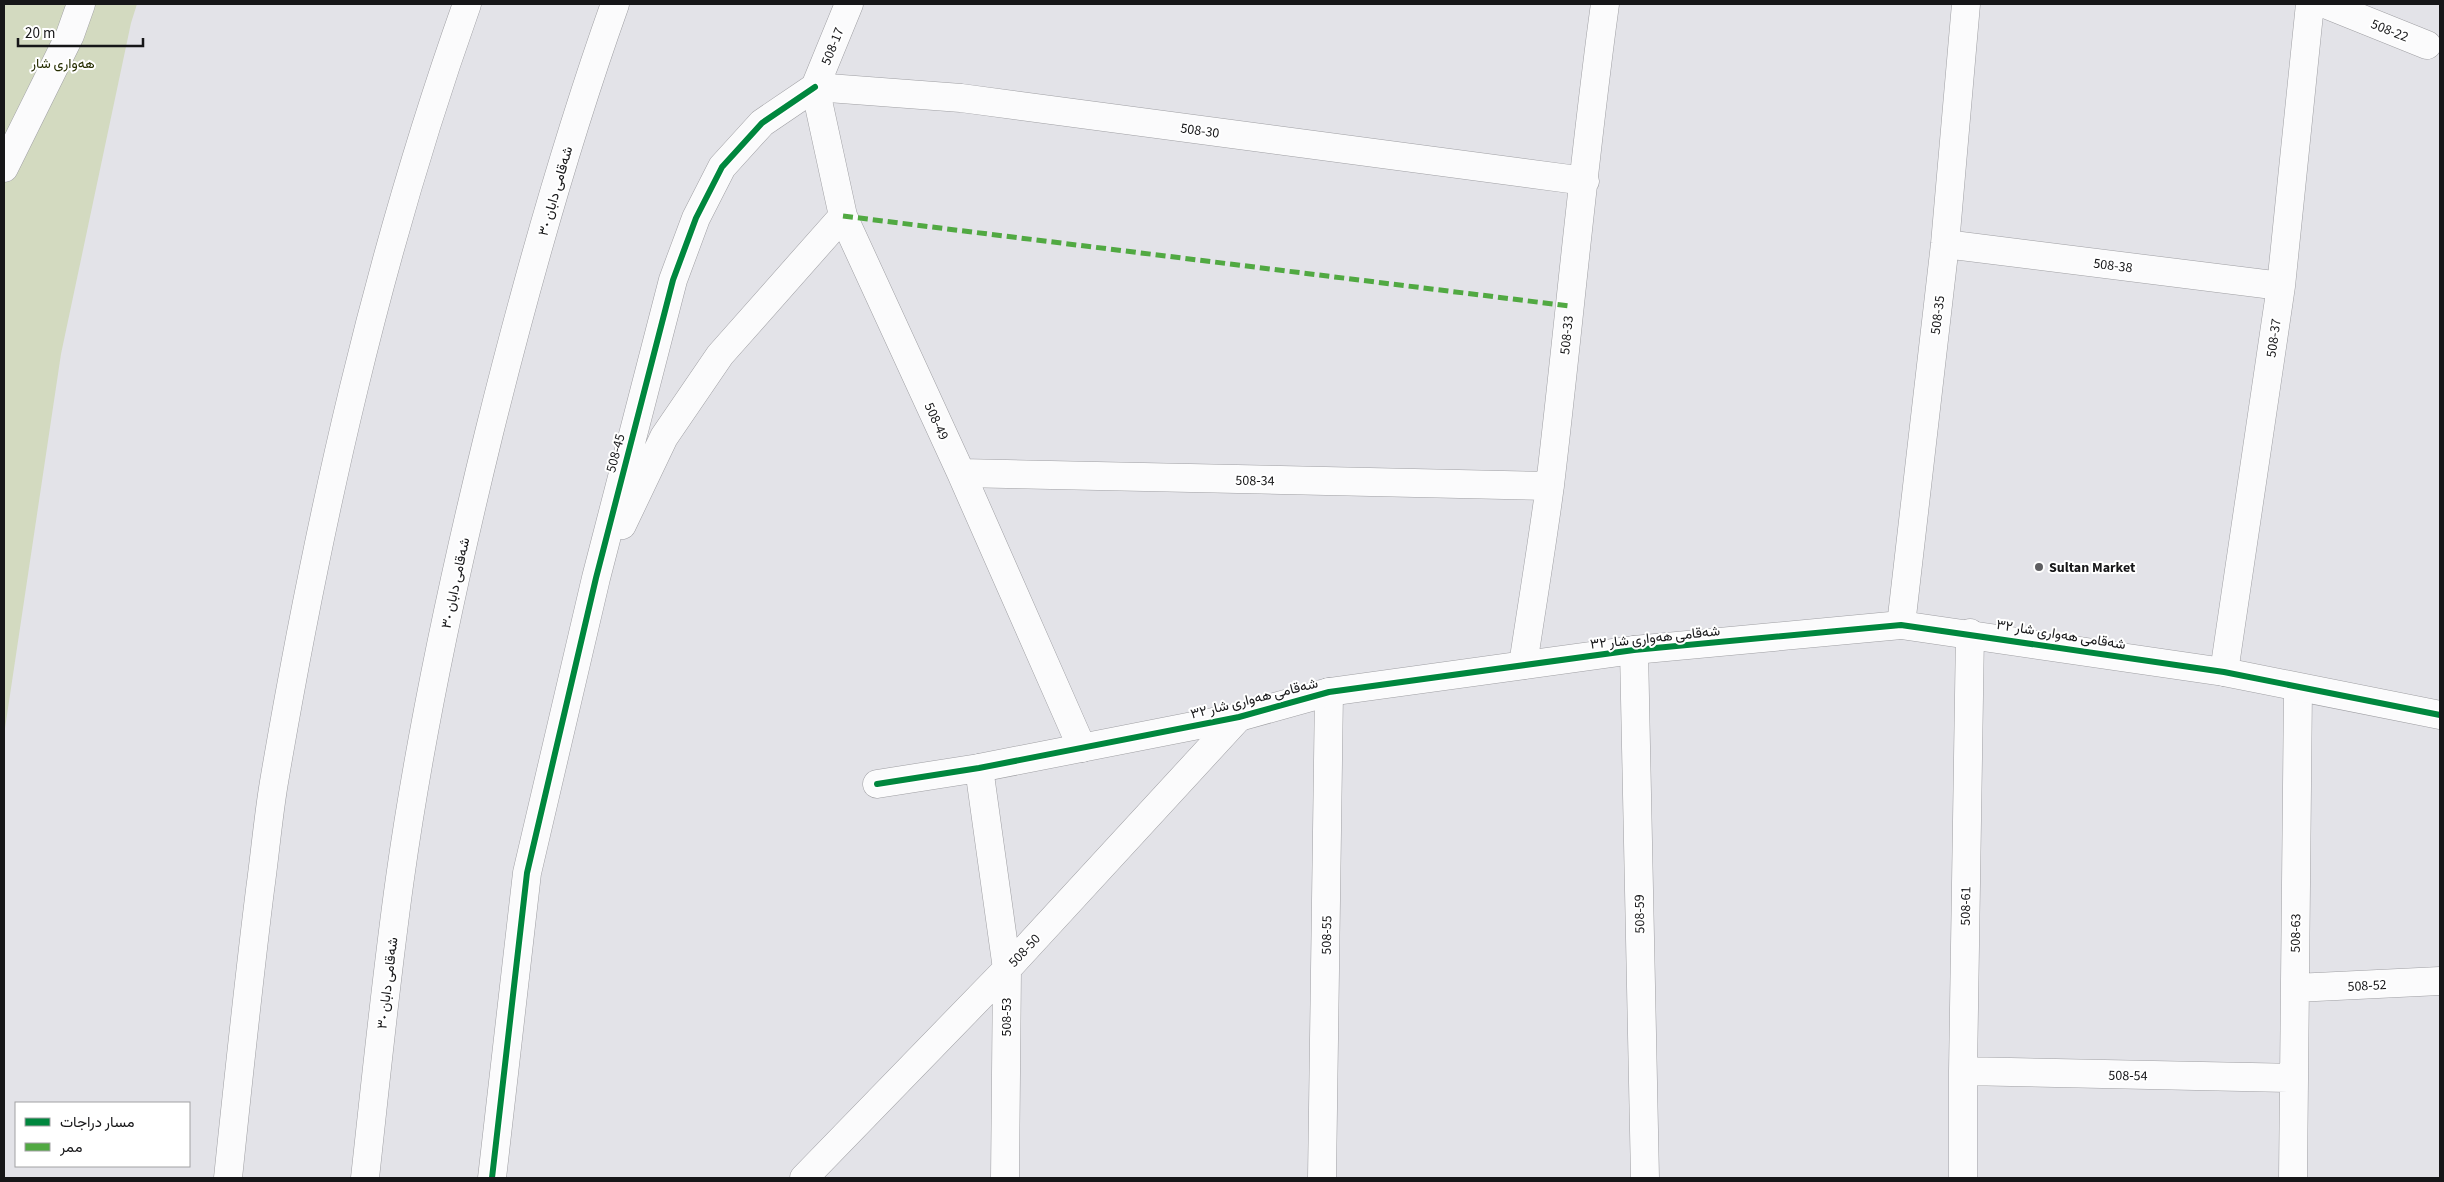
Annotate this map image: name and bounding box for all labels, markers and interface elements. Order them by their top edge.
street label: 508-22 [2368,14,2412,48]
scale bar [18,15,142,47]
text: 20 m [25,23,55,44]
street label: 508-17 [816,24,850,68]
park label: هەواری شار [30,54,95,74]
street label: 508-30 [1179,118,1221,144]
street label: شەقامی دابان ٣٠ [534,144,578,238]
street label: 508-38 [2092,254,2134,278]
street label: 508-35 [1926,294,1950,336]
street label: 508-33 [1555,315,1579,356]
street label: 508-37 [2261,317,2287,359]
street label: 508-49 [919,399,953,443]
street label: 508-45 [601,432,631,475]
street label: 508-34 [1235,471,1275,491]
street label: شەقامی دابان ٣٠ [437,536,475,631]
place label: Sultan Market [2049,558,2136,578]
marker: Sultan Market [2033,561,2045,573]
street label: شەقامی هەواری شار ٣٢ [1995,615,2127,655]
street label: شەقامی هەواری شار ٣٢ [1589,621,1721,655]
street label: شەقامی هەواری شار ٣٢ [1188,673,1320,724]
street label: 508-61 [1956,886,1976,926]
street label: 508-59 [1630,894,1650,934]
street label: 508-63 [2286,913,2306,953]
street label: 508-55 [1317,915,1337,955]
street label: 508-50 [1004,930,1045,972]
street label: شەقامی دابان ٣٠ [372,936,404,1030]
street label: 508-52 [2347,975,2387,997]
street label: 508-53 [997,997,1017,1037]
street label: 508-54 [2108,1066,2148,1086]
legend [15,1102,190,1167]
text: مسار دراجات [60,1112,135,1133]
text: ممر [59,1137,82,1158]

